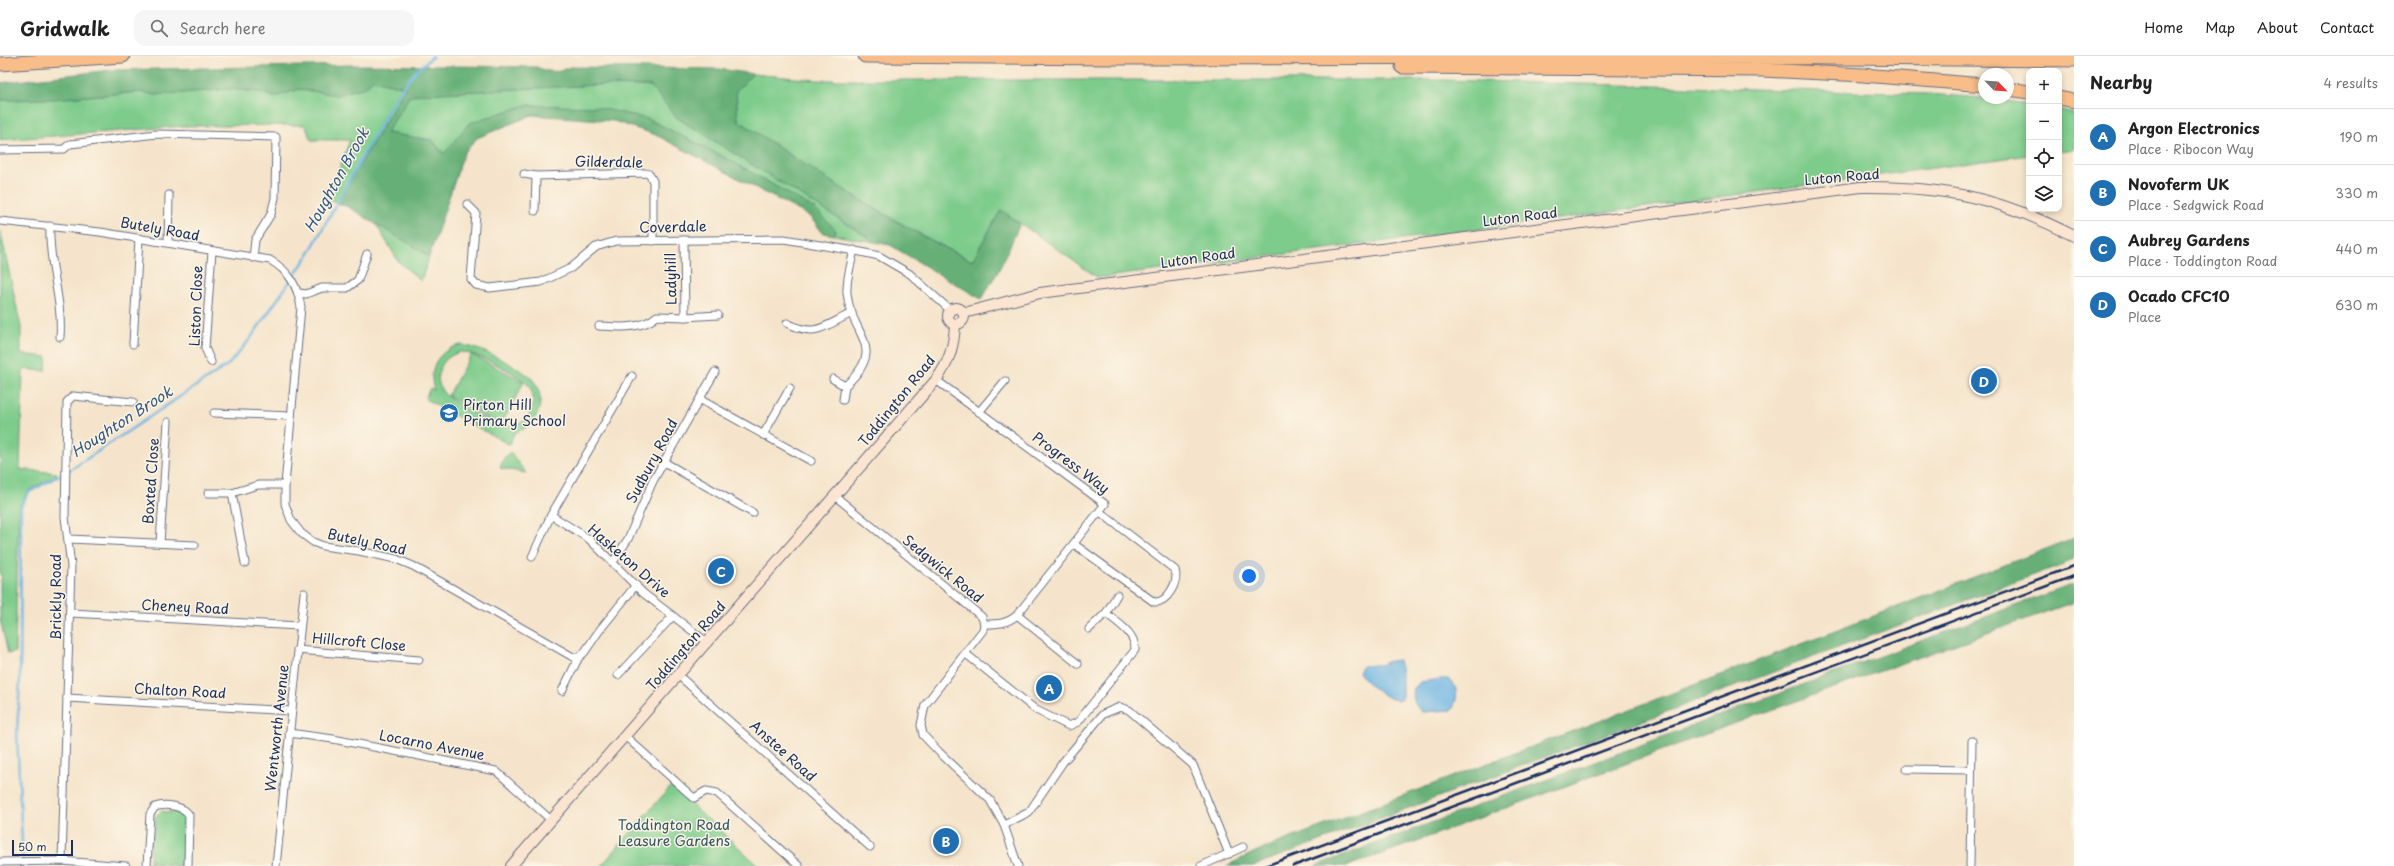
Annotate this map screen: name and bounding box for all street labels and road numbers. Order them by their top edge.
street label: Gilderdale [575,150,644,173]
street label: Luton Road [1803,163,1880,190]
street label: Luton Road [1481,201,1559,232]
street label: Butely Road [119,211,201,246]
street label: Coverdale [639,215,707,238]
street label: Luton Road [1159,242,1237,273]
street label: Ladyhill [660,253,681,305]
street label: Liston Close [184,265,207,347]
street label: Toddington Road [853,350,940,451]
street label: Sudbury Road [620,415,683,507]
street label: Progress Way [1028,427,1114,499]
street label: Boxted Close [137,437,164,525]
street label: Hasketon Drive [583,519,675,602]
street label: Butely Road [326,523,408,560]
street label: Sedgwick Road [898,529,988,608]
street label: Brickly Road [45,554,66,640]
street label: Cheney Road [141,594,229,619]
street label: Toddington Road [641,596,730,695]
street label: Hillcroft Close [311,627,407,656]
street label: Wentworth Avenue [259,663,294,792]
street label: Chalton Road [133,678,227,703]
street label: Anstee Road [745,715,821,786]
street label: Locarno Avenue [378,724,487,765]

